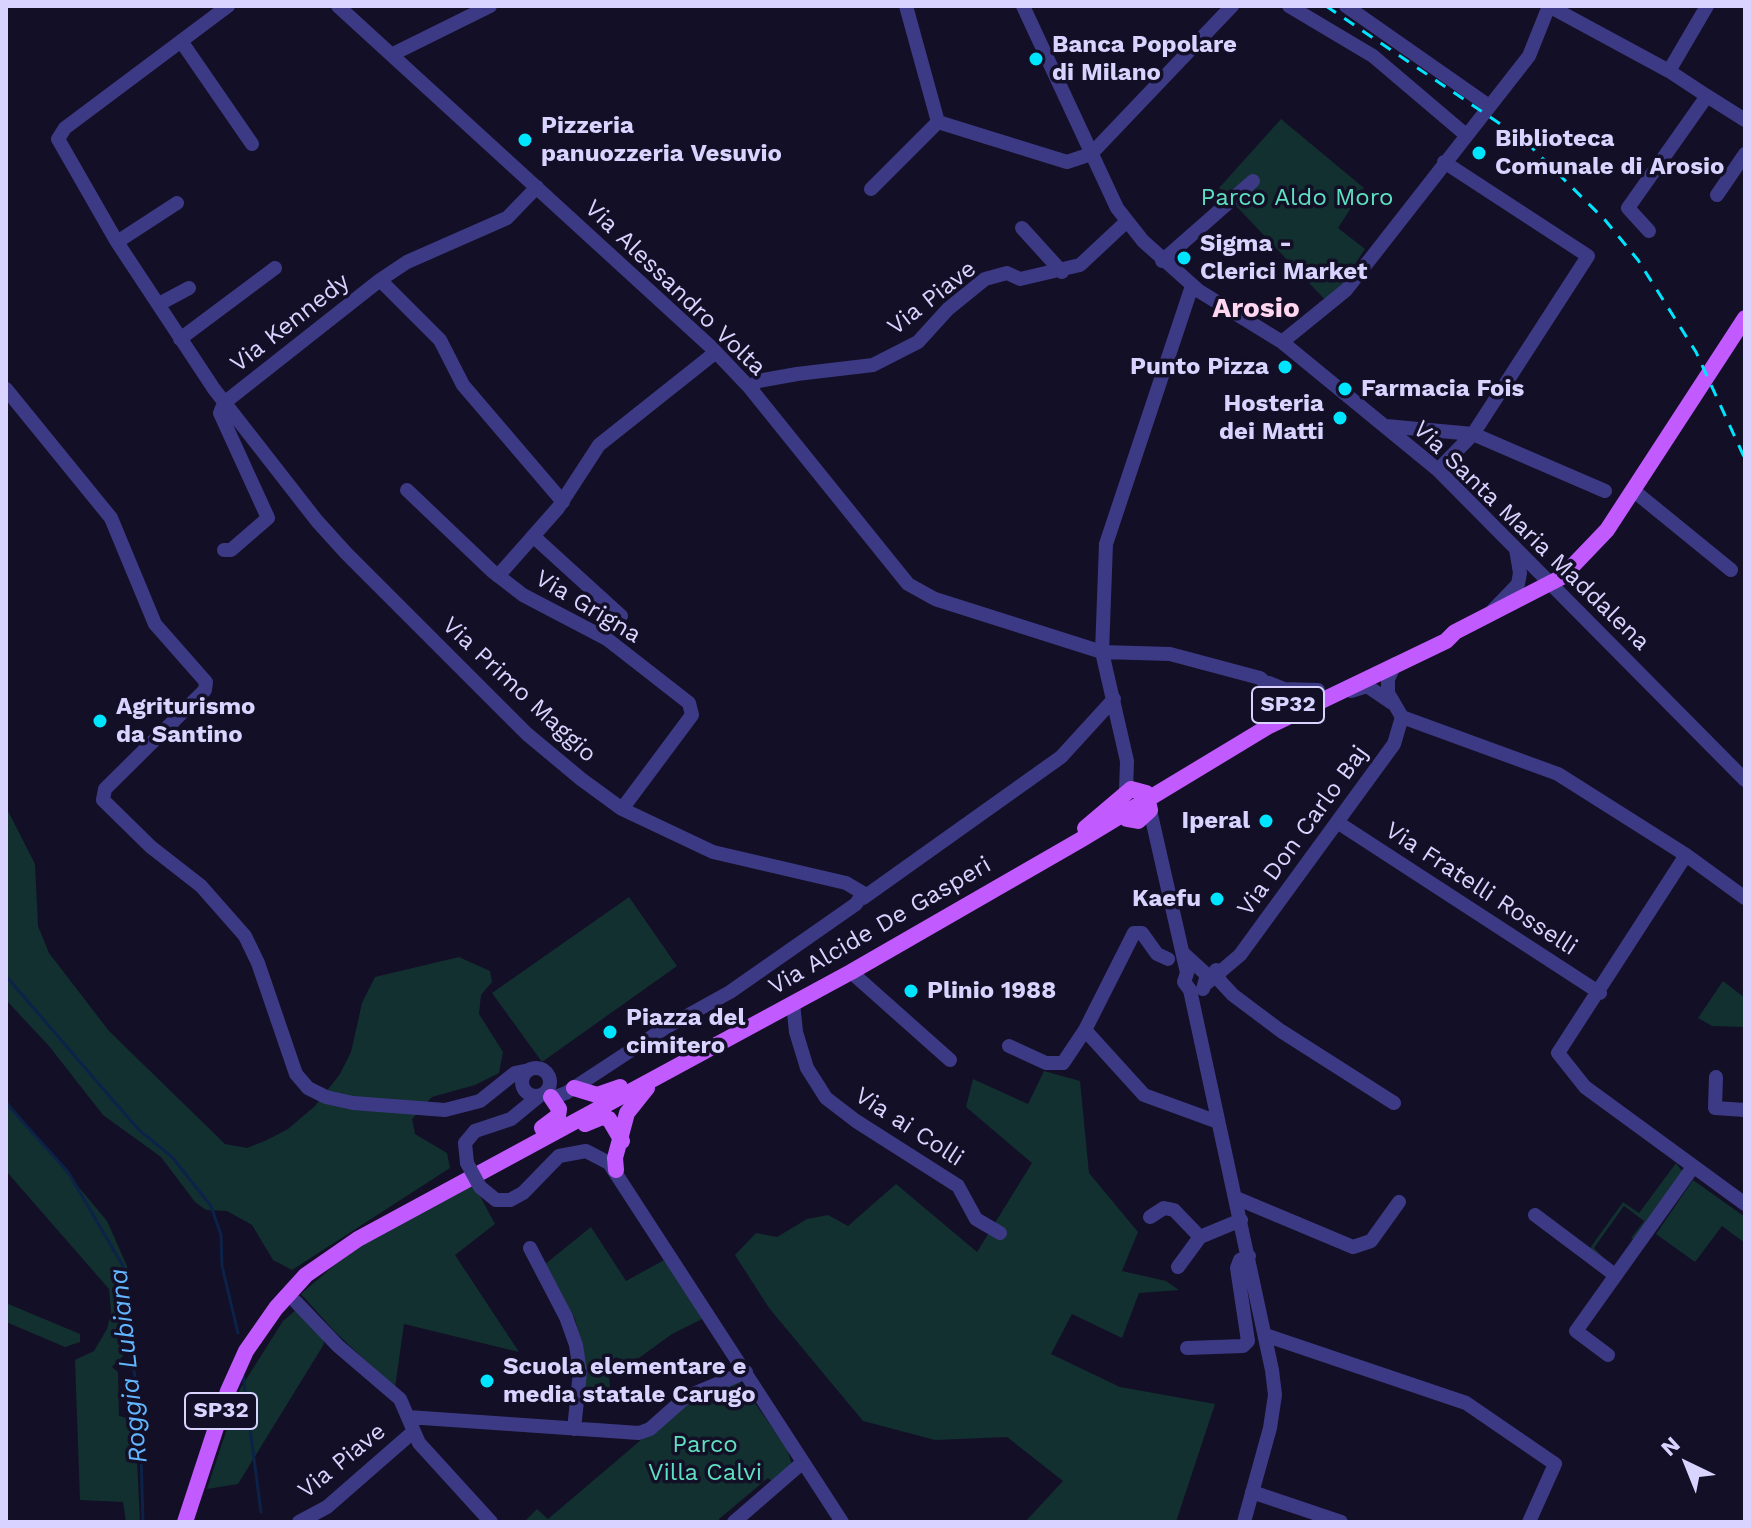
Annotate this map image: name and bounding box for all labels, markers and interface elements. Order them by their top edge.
place label: Banca Popolare di Milano [1052,31,1237,87]
marker: Banca Popolare di Milano [1027,50,1045,68]
place label: Pizzeria panuozzeria Vesuvio [541,112,782,168]
place label: Biblioteca Comunale di Arosio [1495,125,1724,181]
marker: Pizzeria panuozzeria Vesuvio [516,131,534,149]
marker: Biblioteca Comunale di Arosio [1470,144,1488,162]
park label: Parco Aldo Moro [1201,184,1393,212]
street label: Via Alessandro Volta [578,194,772,382]
place label: Sigma - Clerici Market [1200,230,1367,286]
marker: Sigma - Clerici Market [1175,249,1193,267]
street label: Via Piave [882,255,982,341]
street label: Via Kennedy [225,268,355,378]
district label: Arosio [1212,292,1300,326]
place label: Punto Pizza [1130,353,1269,381]
marker: Punto Pizza [1276,358,1294,376]
place label: Farmacia Fois [1361,375,1524,403]
marker: Farmacia Fois [1336,380,1354,398]
place label: Hosteria dei Matti [1219,390,1324,446]
marker: Hosteria dei Matti [1331,409,1349,427]
street label: Via Santa Maria Maddalena [1407,415,1655,657]
street label: Via Grigna [530,564,646,650]
street label: Via Primo Maggio [436,611,602,769]
road number: SP32 [1252,687,1324,723]
place label: Agriturismo da Santino [116,693,255,749]
marker: Agriturismo da Santino [91,712,109,730]
street label: Via Don Carlo Baj [1231,740,1375,922]
place label: Iperal [1182,807,1250,835]
marker: Iperal [1257,812,1275,830]
street label: Via Fratelli Rosselli [1380,816,1582,962]
street label: Via Alcide De Gasperi [764,851,996,1001]
place label: Kaefu [1132,885,1201,913]
marker: Kaefu [1208,890,1226,908]
place label: Plinio 1988 [927,977,1056,1005]
marker: Plinio 1988 [902,982,920,1000]
place label: Piazza del cimitero [626,1004,745,1060]
marker: Piazza del cimitero [601,1023,619,1041]
street label: Via ai Colli [849,1081,969,1173]
water label: Roggia Lubiana [103,1267,155,1465]
place label: Scuola elementare e media statale Carugo [503,1353,756,1409]
marker: Scuola elementare e media statale Carugo [478,1372,496,1390]
road number: SP32 [185,1393,257,1429]
street label: Via Piave [292,1417,392,1505]
north arrow [1647,1424,1727,1504]
park label: Parco Villa Calvi [648,1431,762,1487]
text: N [1656,1431,1685,1461]

